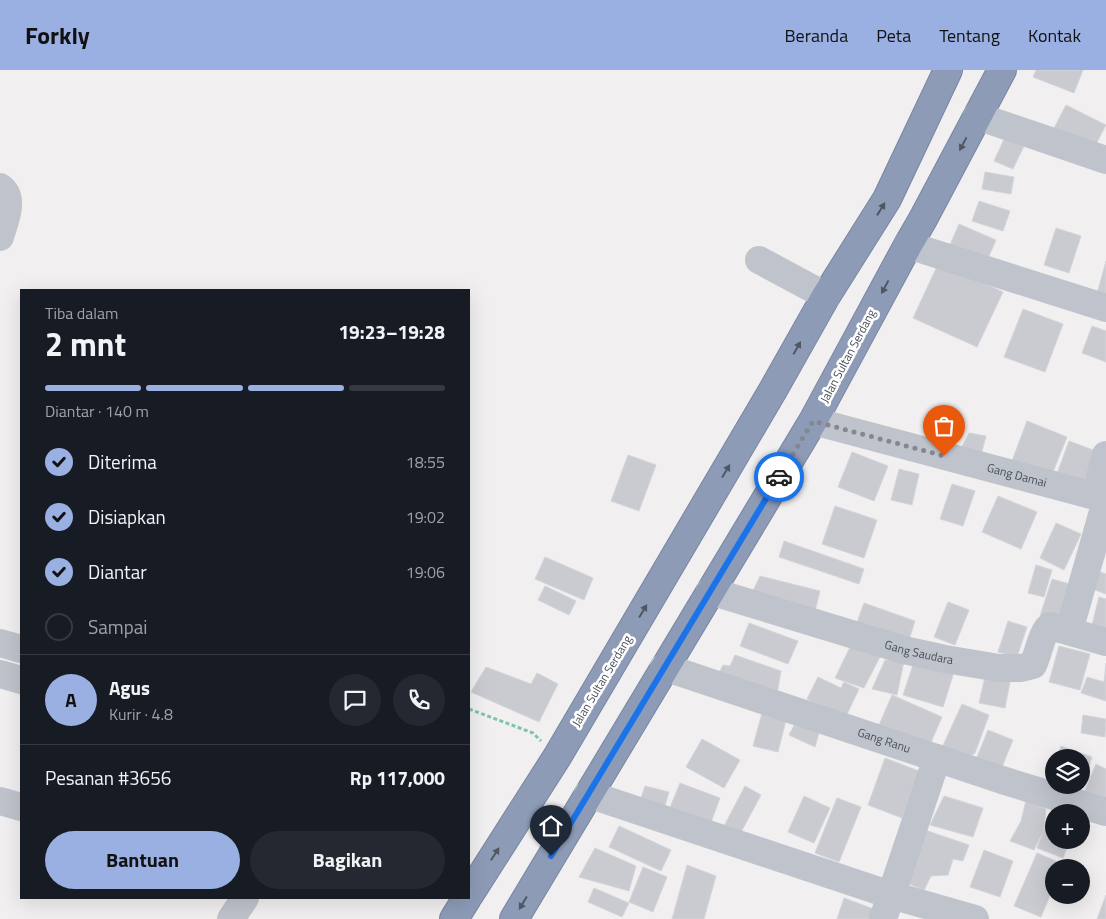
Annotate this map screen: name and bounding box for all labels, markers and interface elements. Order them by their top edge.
text: Forkly [25,17,90,53]
text: Beranda [785,22,848,49]
text: Peta [876,22,911,49]
text: Tentang [939,22,1000,49]
text: Kontak [1028,22,1081,49]
one-way arrow [959,137,967,151]
one-way arrow [876,202,886,215]
one-way arrow [881,279,889,294]
text: Tiba dalam [45,301,118,325]
street label: Jalan Sultan Serdang [815,305,880,406]
text: 19:23–19:28 [338,317,445,346]
text: 2 mnt [45,320,126,368]
one-way arrow [793,340,801,355]
text: Diantar · 140 m [45,399,149,423]
pin [923,405,965,456]
icon: bag [930,412,958,440]
text: Diterima [88,447,157,476]
icon: check [45,448,73,476]
text: 18:55 [406,450,445,474]
courier [754,452,804,502]
street label: Gang Damai [985,458,1049,492]
icon: car [765,463,793,491]
one-way arrow [721,464,730,477]
text: Disiapkan [88,502,166,531]
icon: check [45,503,73,531]
text: 19:02 [406,505,445,529]
text: Diantar [88,557,147,586]
icon: check [45,558,73,586]
text: 19:06 [406,560,445,584]
one-way arrow [639,604,648,617]
text: Sampai [88,612,147,641]
street label: Jalan Sultan Serdang [567,631,636,730]
street label: Gang Saudara [882,635,955,669]
text: Agus [109,673,150,702]
button: chat [329,674,381,726]
button: phone [393,674,445,726]
text: A [65,685,77,714]
text: Kurir · 4.8 [109,702,173,726]
street label: Gang Ranu [855,722,913,758]
map controls [1045,749,1090,904]
button: layers [1045,749,1090,794]
text: Pesanan #3656 [45,763,171,792]
text: Rp 117,000 [350,763,445,792]
button: + [1045,804,1090,849]
pin [530,805,572,856]
icon: home [537,812,565,840]
button: Bantuan [45,831,240,889]
button: Bagikan [250,831,445,889]
one-way arrow [490,847,500,861]
button: − [1045,859,1090,904]
one-way arrow [518,897,527,910]

